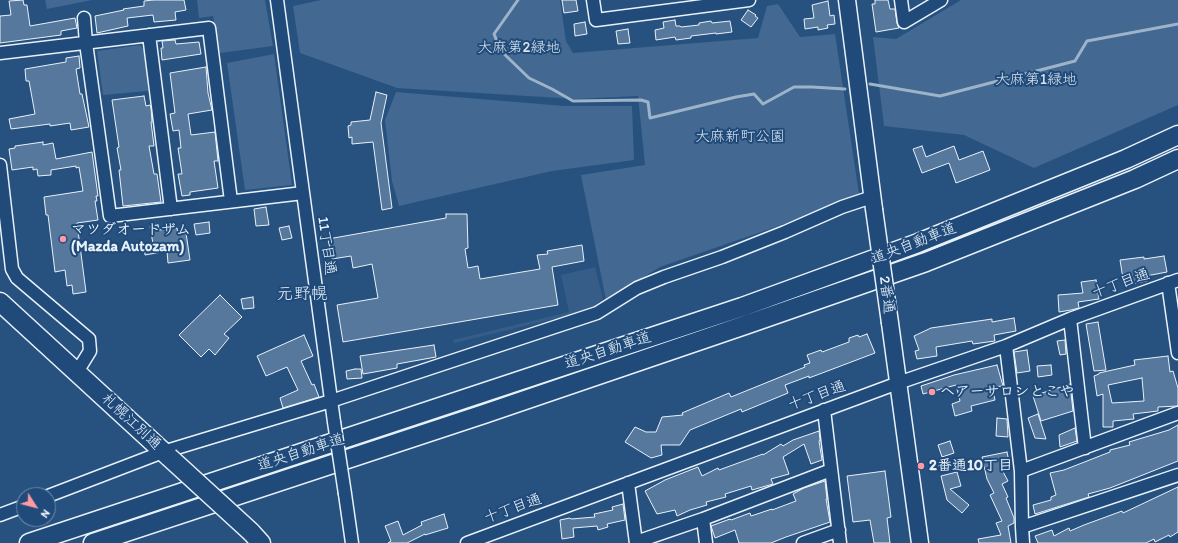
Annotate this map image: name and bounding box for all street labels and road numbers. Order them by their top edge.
street label: 11丁目通 [313,216,339,276]
street label: 道央自動車道 [869,219,959,269]
street label: 十丁目通 [1090,265,1152,303]
street label: 2番通 [874,275,898,315]
street label: 道央自動車道 [562,329,654,373]
street label: 十丁目通 [786,377,848,415]
street label: 札幌江別通 [97,390,165,454]
street label: 道央自動車道 [255,431,347,475]
street label: 十丁目通 [482,490,544,528]

